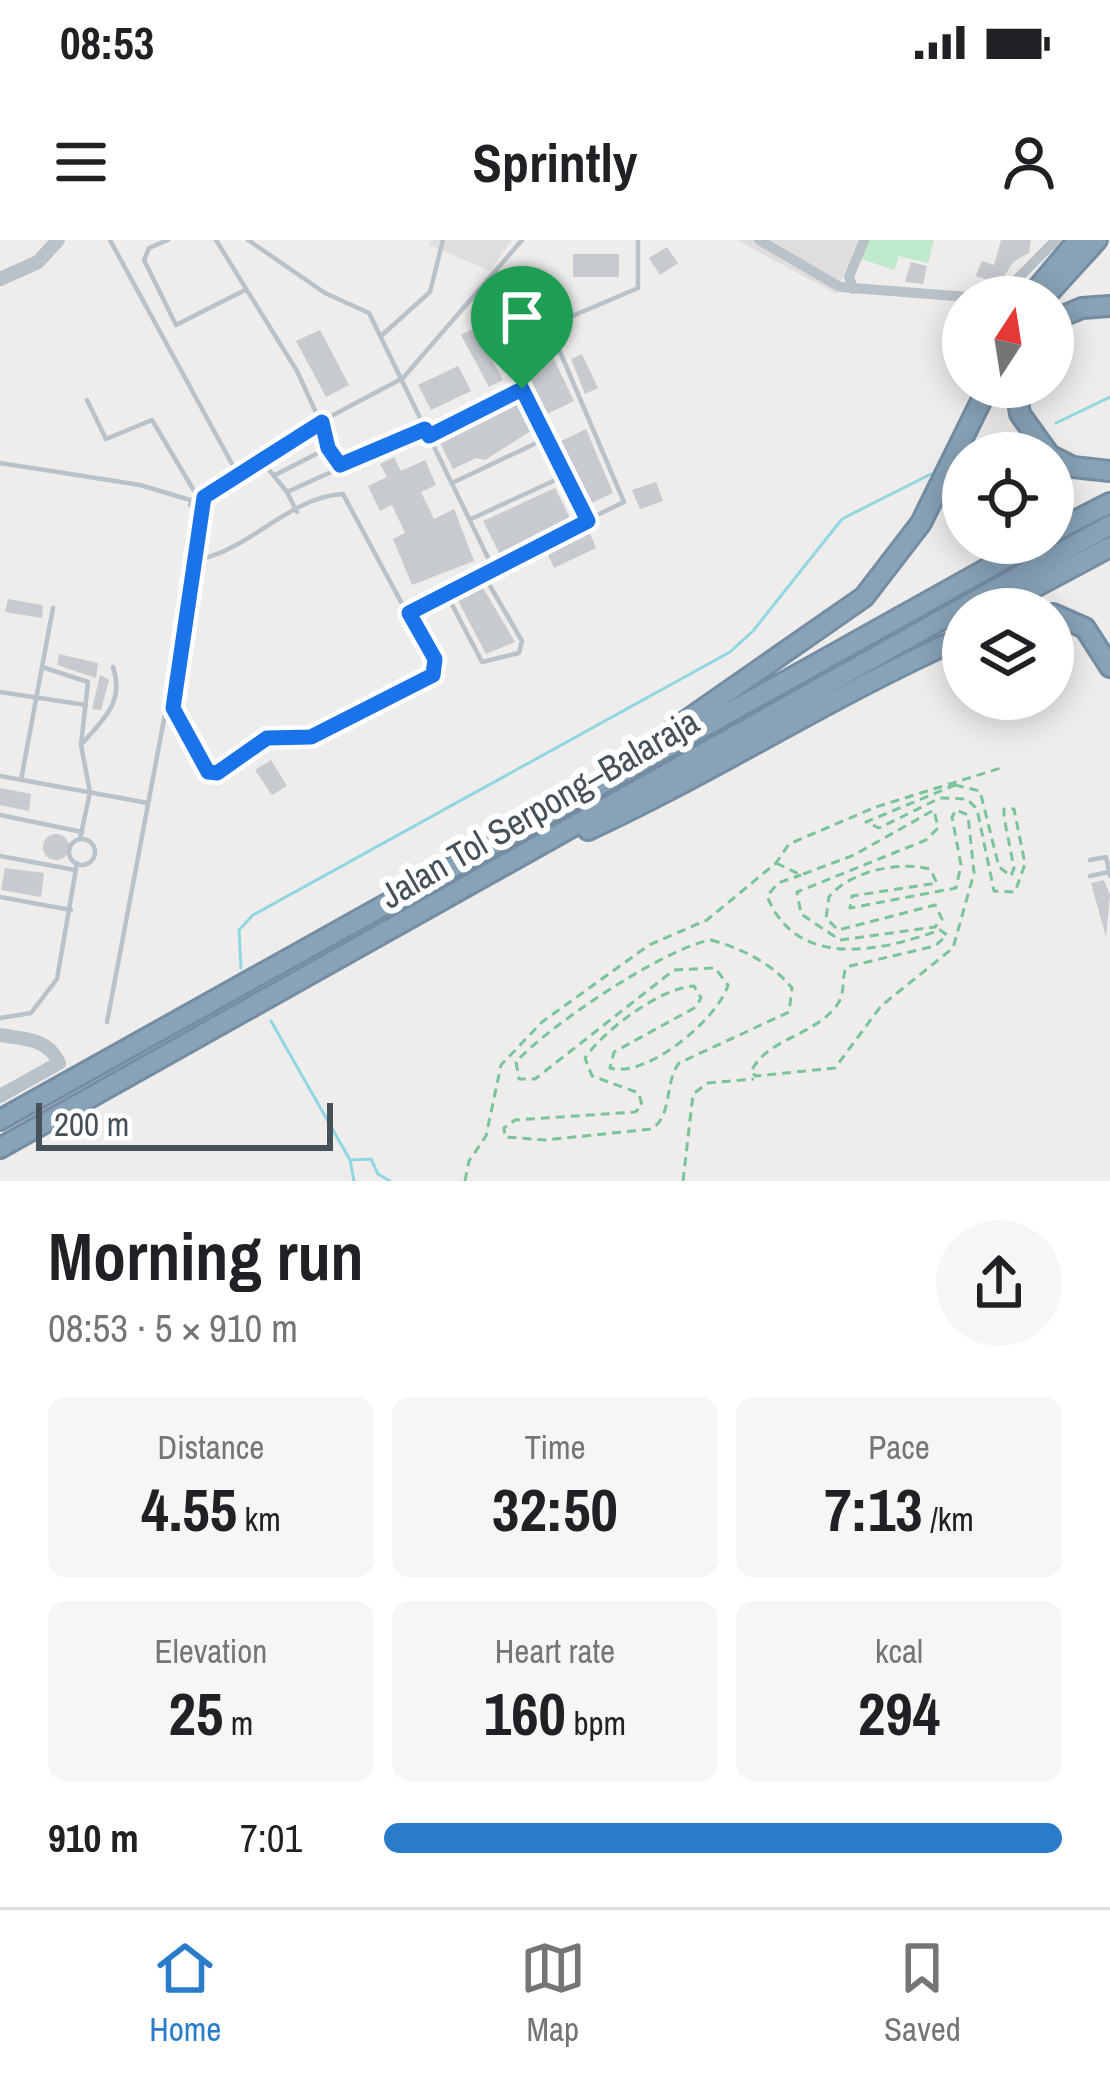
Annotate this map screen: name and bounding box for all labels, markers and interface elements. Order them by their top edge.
text: 08:53 [60,12,154,73]
text: Sprintly [473,126,637,199]
icon: menu [48,129,114,195]
icon: person [996,129,1062,195]
pin [471,266,573,389]
north arrow [942,276,1074,408]
map controls [942,276,1074,720]
icon: arrive [489,284,555,350]
button: locate [942,432,1074,564]
button: layers [942,588,1074,720]
street label: Jalan Tol Serpong–Balaraja [371,697,707,919]
scale bar [36,1097,333,1150]
text: 200 m [54,1102,129,1146]
text: Morning run [48,1212,364,1301]
button: share [936,1220,1062,1346]
text: 08:53 · 5 × 910 m [48,1302,298,1354]
text: Distance [158,1425,264,1469]
text: Time [524,1425,586,1469]
text: Pace [868,1425,930,1469]
text: 4.55 [141,1469,237,1550]
text: 32:50 [492,1469,618,1550]
text: 7:13 [824,1469,923,1550]
text: km [237,1497,281,1541]
text: /km [923,1497,974,1541]
text: Elevation [155,1629,267,1673]
text: Heart rate [495,1629,615,1673]
text: kcal [875,1629,923,1673]
text: 25 [169,1673,223,1754]
text: 160 [484,1673,566,1754]
text: 294 [858,1673,940,1754]
text: m [223,1701,253,1745]
text: bpm [566,1701,626,1745]
text: 910 m [48,1812,139,1864]
text: 7:01 [240,1812,302,1864]
tab: Home [149,1935,221,2051]
tab: Map [520,1935,586,2051]
tab: Saved [884,1935,961,2051]

